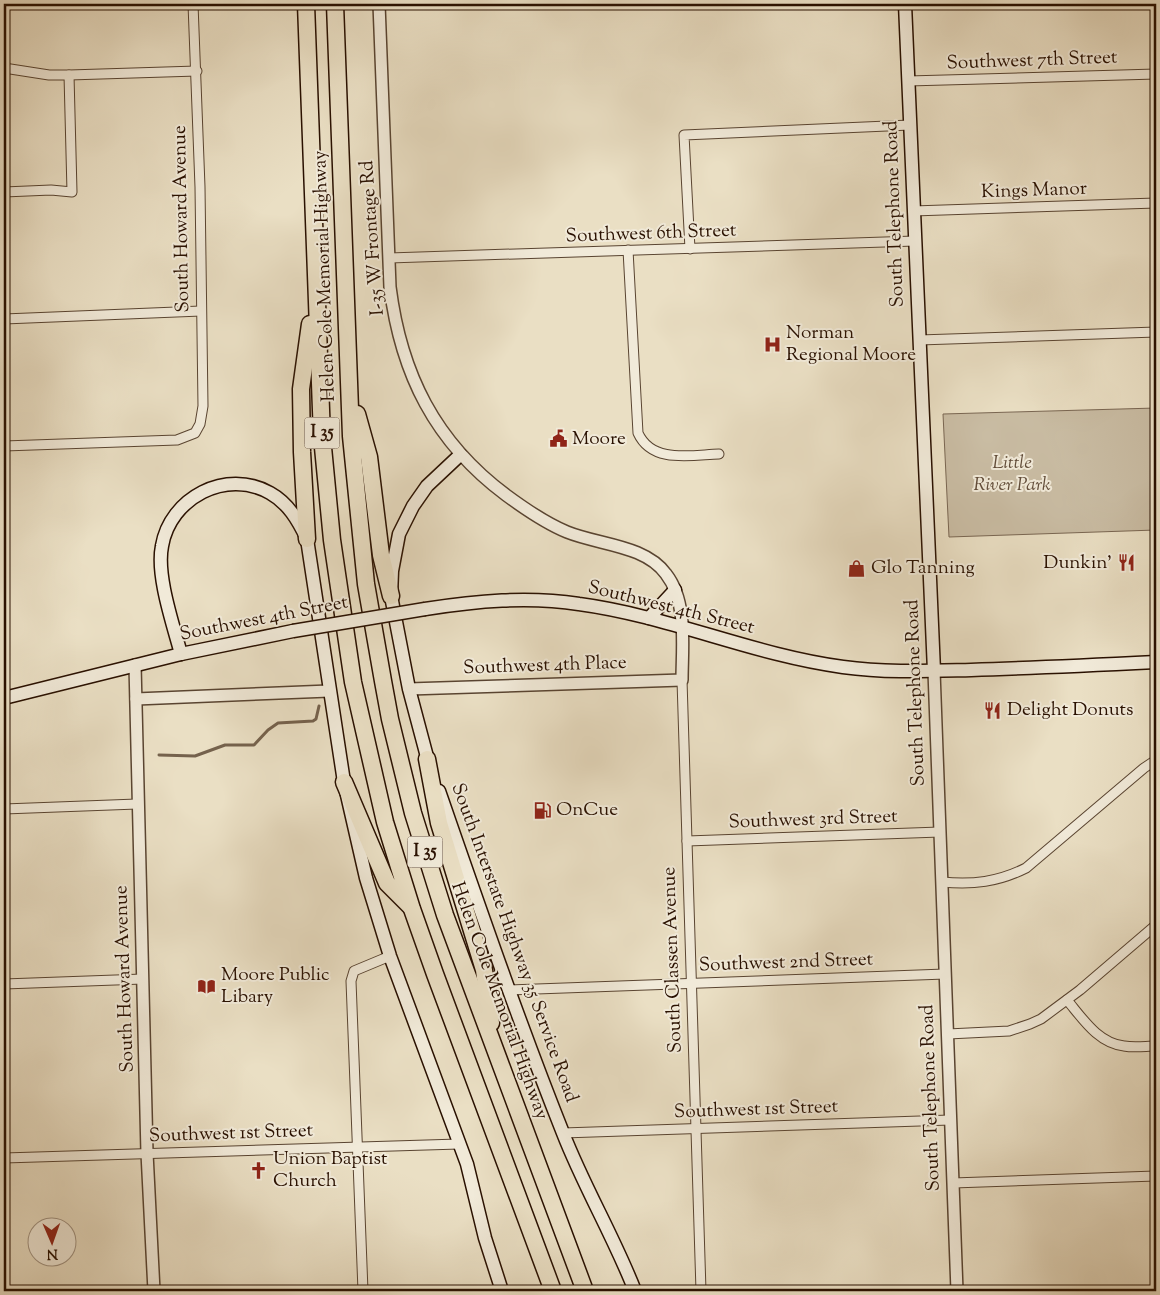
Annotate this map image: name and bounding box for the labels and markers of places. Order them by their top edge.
place label: Norman Regional Moore [786,320,916,369]
hospital icon: Norman Regional Moore [762,334,782,354]
place label: Moore [572,426,626,453]
public building icon: Moore [548,429,568,449]
place label: Dunkin' [1043,550,1112,577]
restaurant icon: Dunkin' [1116,553,1136,573]
place label: Glo Tanning [871,555,975,582]
shop icon: Glo Tanning [847,558,867,578]
place label: Delight Donuts [1007,697,1134,724]
restaurant icon: Delight Donuts [983,700,1003,720]
place label: OnCue [556,797,618,824]
fuel station icon: OnCue [532,800,552,820]
place label: Moore Public Libary [221,962,330,1011]
library icon: Moore Public Libary [197,976,217,996]
place label: Union Baptist Church [273,1146,388,1195]
church icon: Union Baptist Church [249,1160,269,1180]

